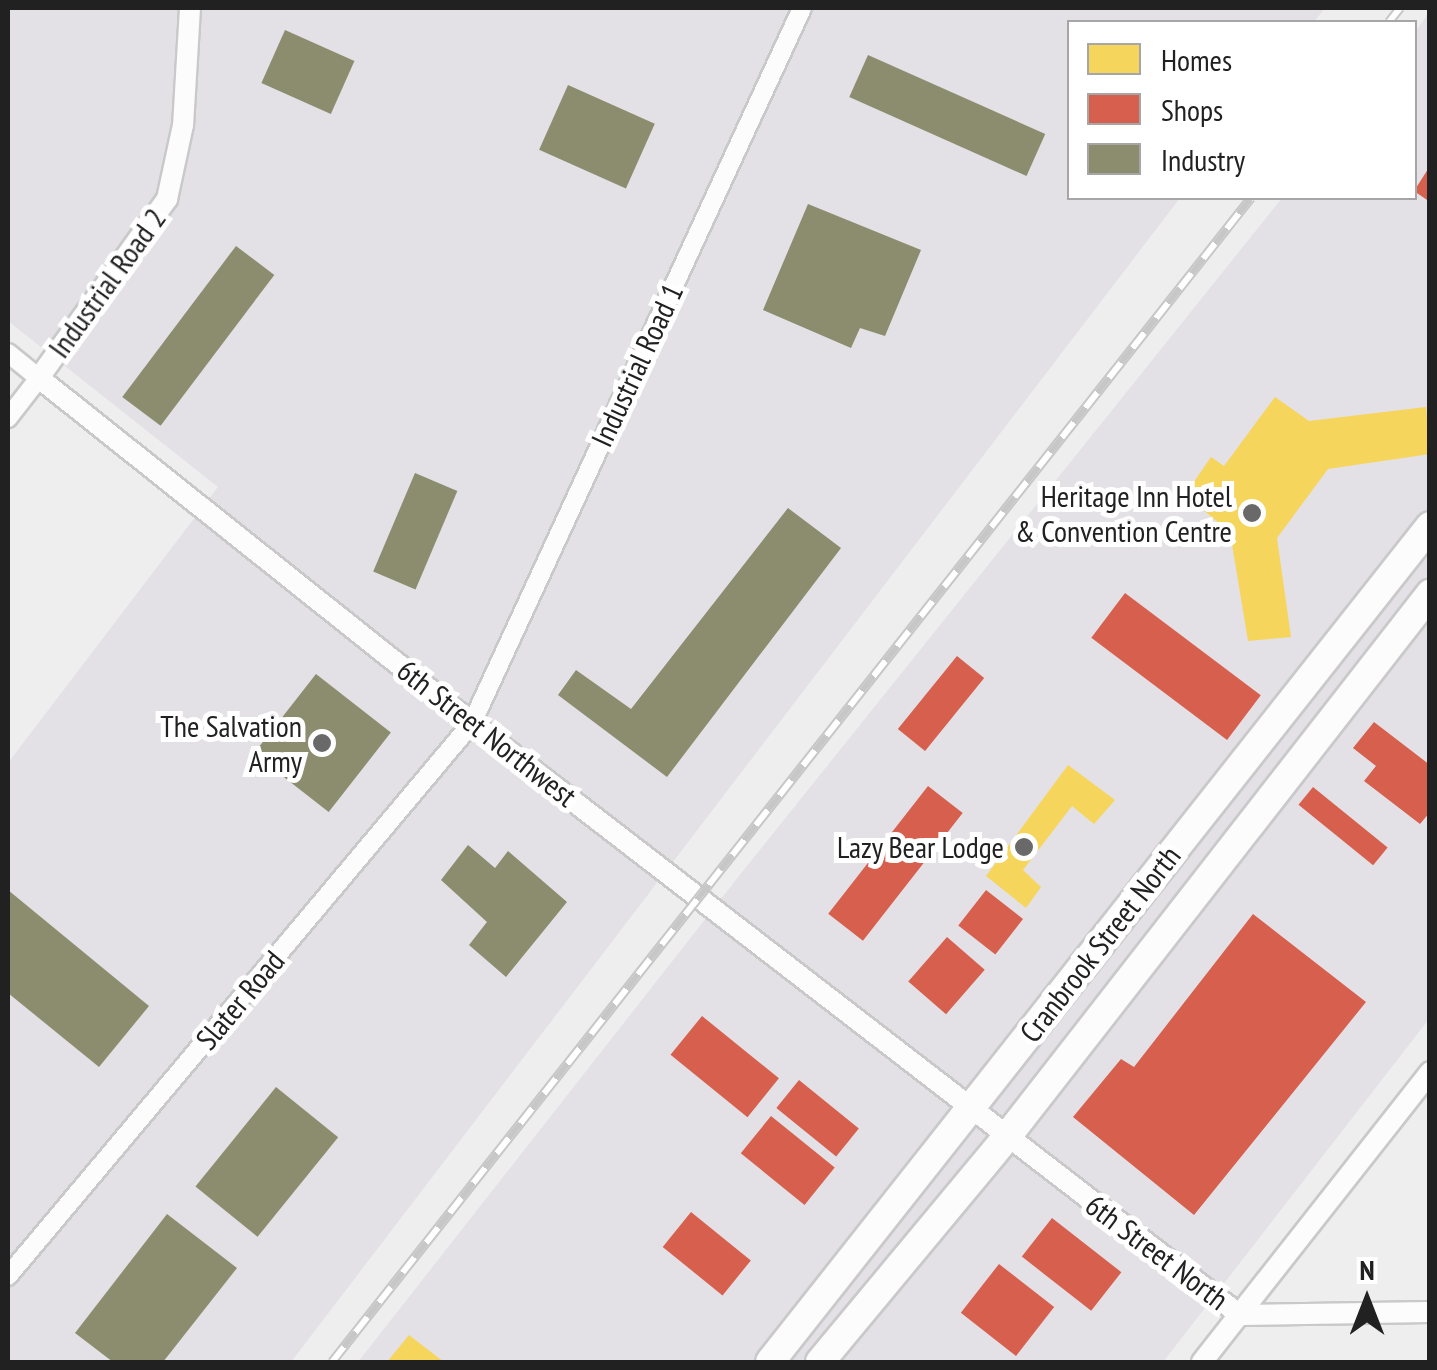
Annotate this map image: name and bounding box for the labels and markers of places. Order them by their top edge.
place label: Heritage Inn Hotel & Convention Centre [1015,478,1232,548]
marker: Heritage Inn Hotel & Convention Centre [1241,502,1263,524]
place label: The Salvation Army [160,708,302,778]
marker: The Salvation Army [311,732,333,754]
place label: Lazy Bear Lodge [836,829,1004,865]
marker: Lazy Bear Lodge [1013,836,1035,858]

